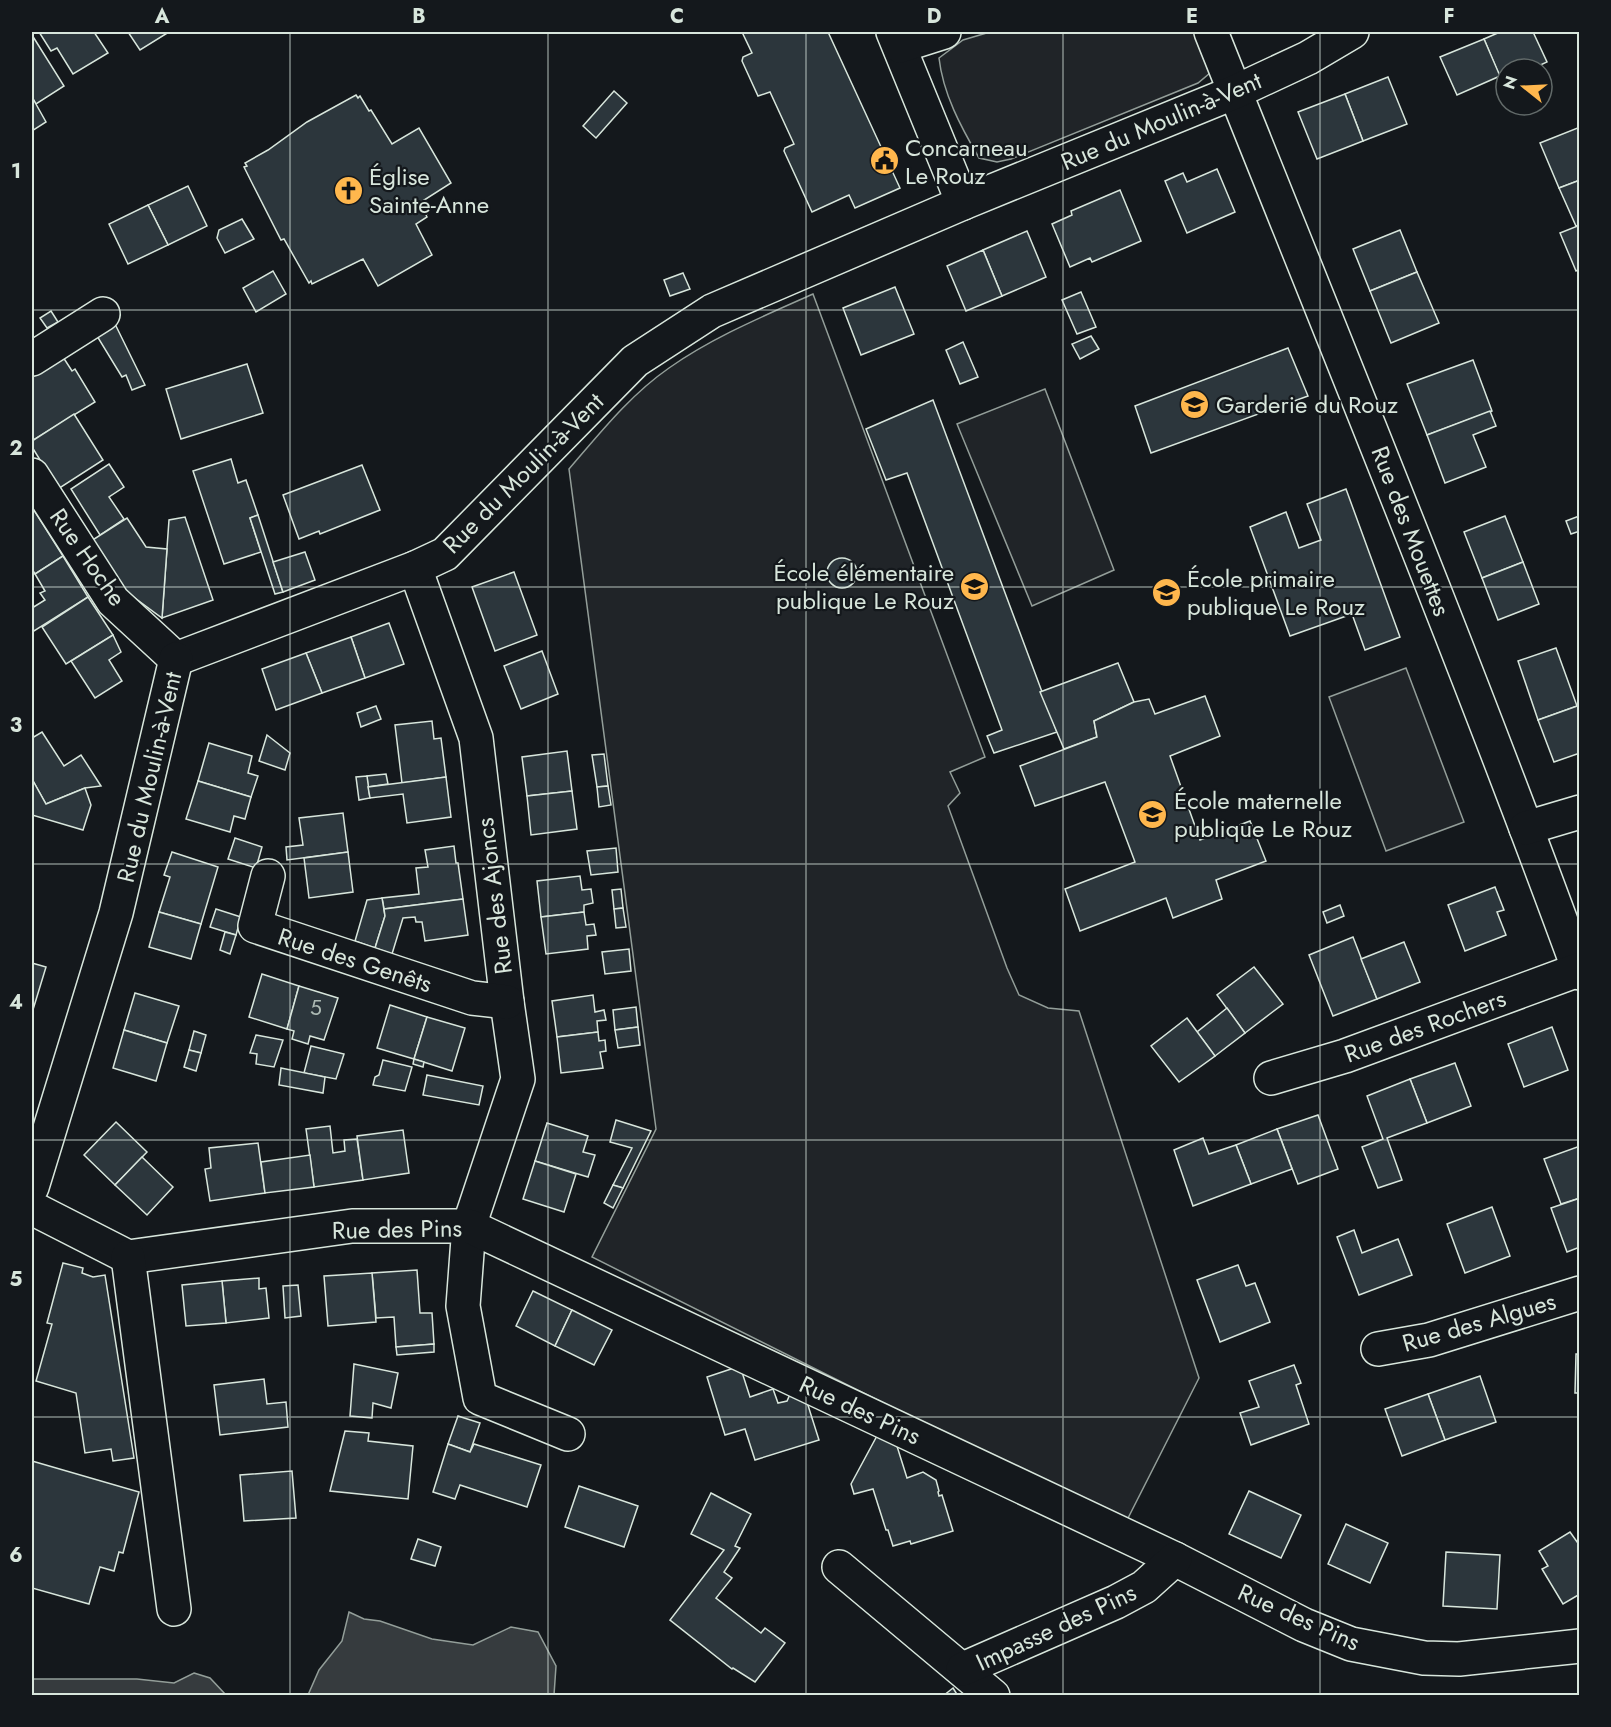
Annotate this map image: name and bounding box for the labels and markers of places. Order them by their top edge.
place label: Concarneau Le Rouz [905,130,1028,193]
public building icon: Concarneau Le Rouz [868,145,900,177]
place label: Église Sainte-Anne [369,159,489,222]
church icon: Église Sainte-Anne [332,174,364,206]
place label: Garderie du Rouz [1216,387,1398,422]
school or university icon: Garderie du Rouz [1179,388,1211,420]
place label: École élémentaire publique Le Rouz [773,555,954,618]
place label: École primaire publique Le Rouz [1187,561,1365,624]
school or university icon: École élémentaire publique Le Rouz [959,570,991,602]
school or university icon: École primaire publique Le Rouz [1150,576,1182,608]
place label: École maternelle publique Le Rouz [1174,783,1352,846]
school or university icon: École maternelle publique Le Rouz [1137,798,1169,830]

